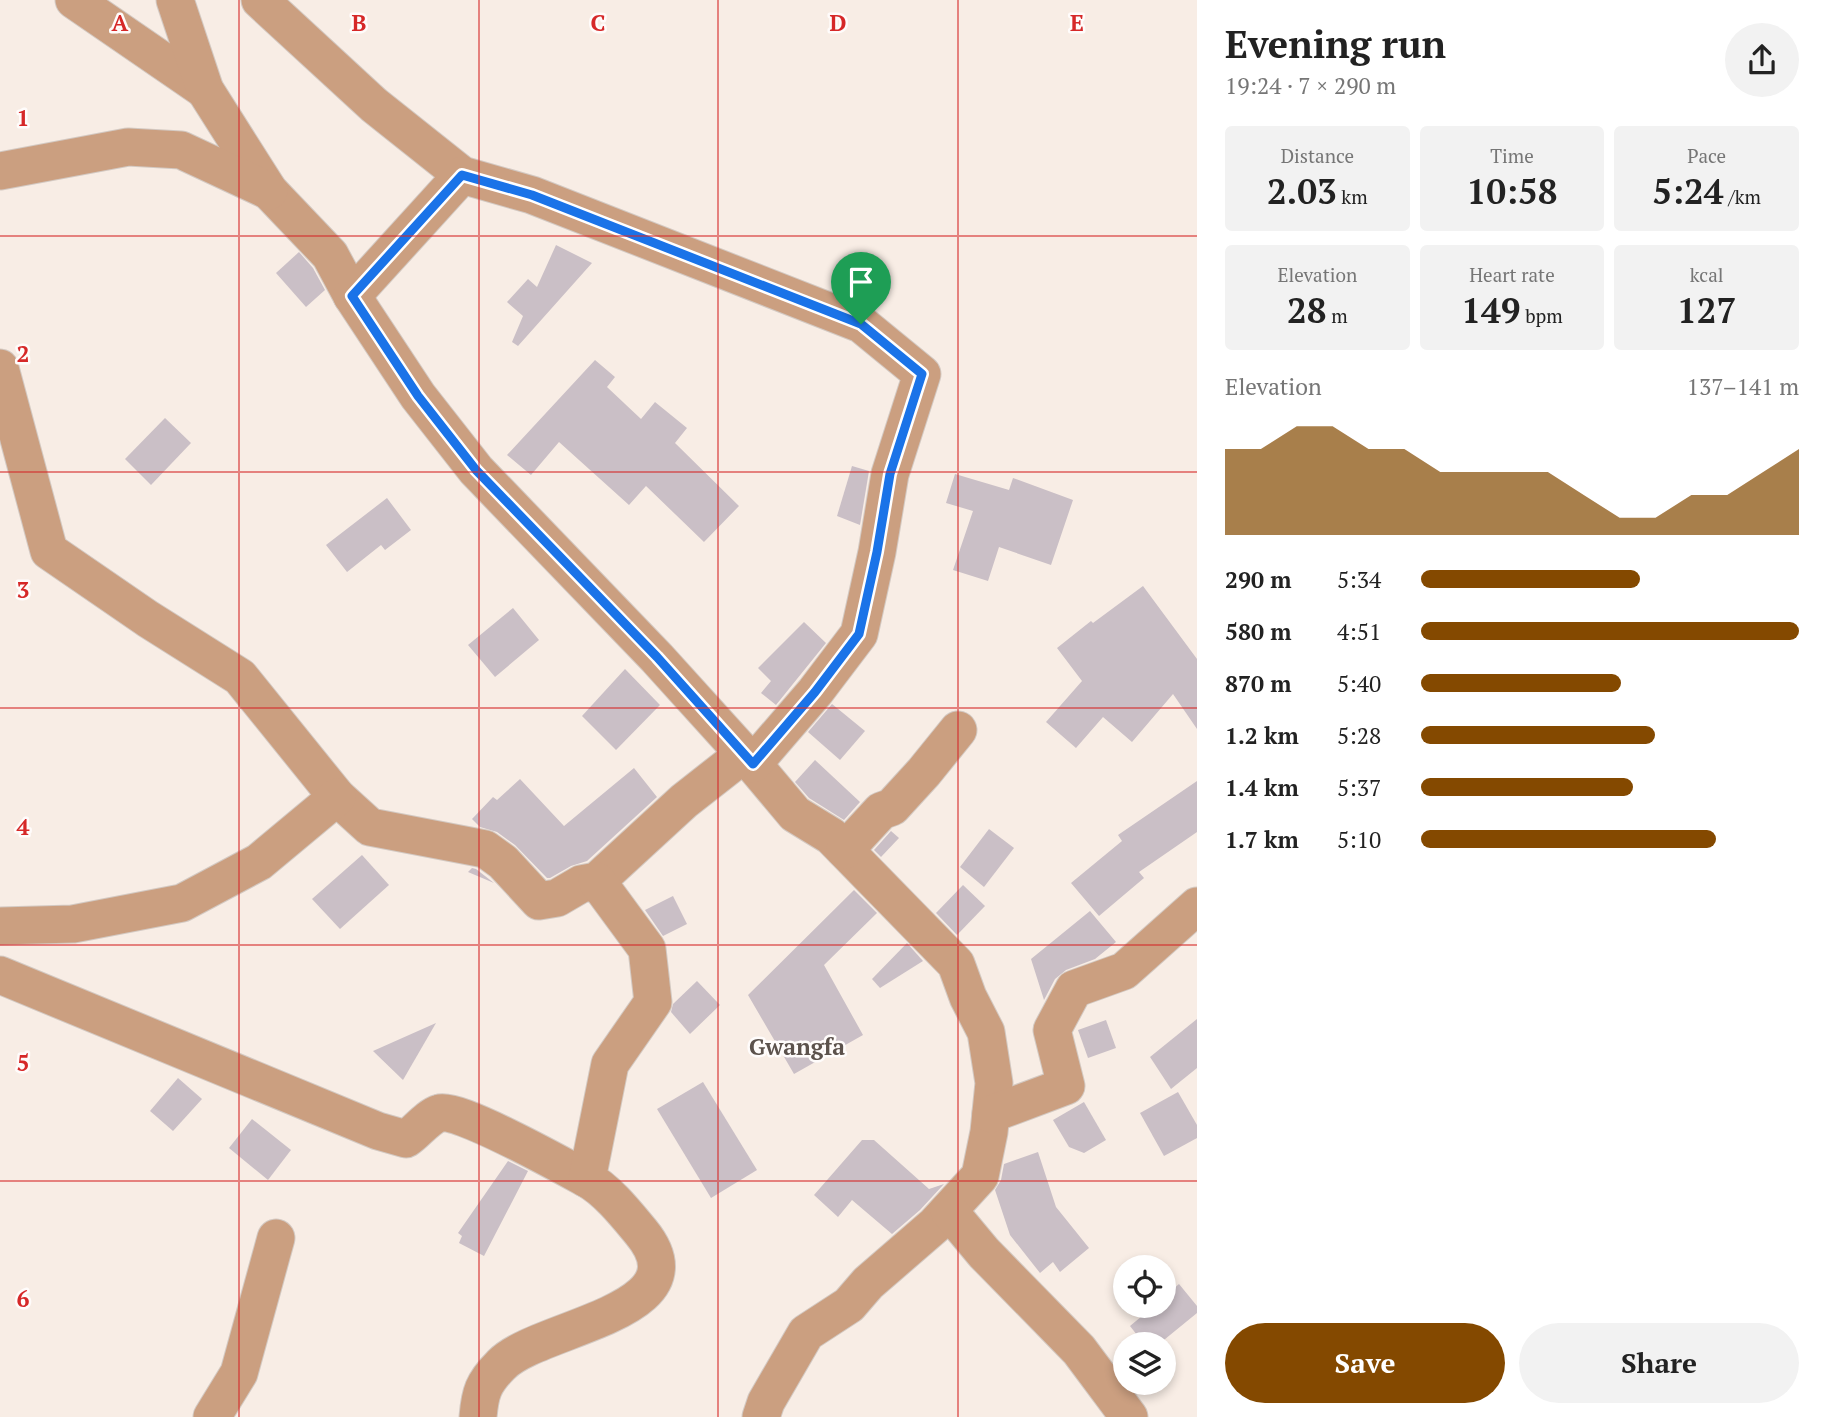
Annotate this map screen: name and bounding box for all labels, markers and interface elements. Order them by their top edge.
text: A [112,7,129,38]
text: B [352,7,367,38]
text: C [591,7,606,38]
text: D [830,7,847,38]
text: E [1070,7,1084,38]
text: Evening run [1225,19,1446,69]
button: share [1725,23,1799,97]
text: 19:24 · 7 × 290 m [1225,70,1396,101]
text: 1 [17,102,30,133]
text: Distance [1281,143,1354,168]
text: Time [1490,143,1534,168]
text: Pace [1687,143,1726,168]
text: 2.03 [1267,168,1337,214]
text: 10:58 [1466,168,1558,214]
text: 5:24 [1652,168,1724,214]
text: km [1337,184,1368,209]
text: /km [1724,184,1761,209]
pin [831,252,891,324]
text: Elevation [1277,262,1357,287]
text: Heart rate [1469,262,1555,287]
text: kcal [1690,262,1724,287]
icon: arrive [842,263,880,301]
text: 28 [1287,287,1327,333]
text: 149 [1461,287,1521,333]
text: 127 [1677,287,1736,333]
text: m [1327,303,1348,328]
text: bpm [1521,303,1563,328]
text: 2 [17,338,30,369]
text: Elevation [1225,371,1322,402]
text: 137–141 m [1687,371,1799,402]
text: 290 m [1225,564,1291,595]
text: 5:34 [1337,564,1381,595]
text: 3 [17,574,30,605]
text: 580 m [1225,616,1291,647]
text: 4:51 [1337,616,1381,647]
text: 870 m [1225,668,1291,699]
text: 5:40 [1337,668,1381,699]
text: 1.2 km [1225,720,1299,751]
text: 5:28 [1337,720,1381,751]
text: 1.4 km [1225,772,1299,803]
text: 5:37 [1337,772,1381,803]
text: 4 [17,811,30,842]
text: 1.7 km [1225,824,1299,855]
text: 5:10 [1337,824,1381,855]
district label: Gwangfa [749,1031,845,1062]
text: 5 [17,1047,30,1078]
map controls [1113,1255,1176,1395]
button: locate [1113,1255,1176,1318]
text: 6 [17,1283,30,1314]
button: Save [1225,1323,1505,1403]
button: Share [1519,1323,1799,1403]
button: layers [1113,1332,1176,1395]

